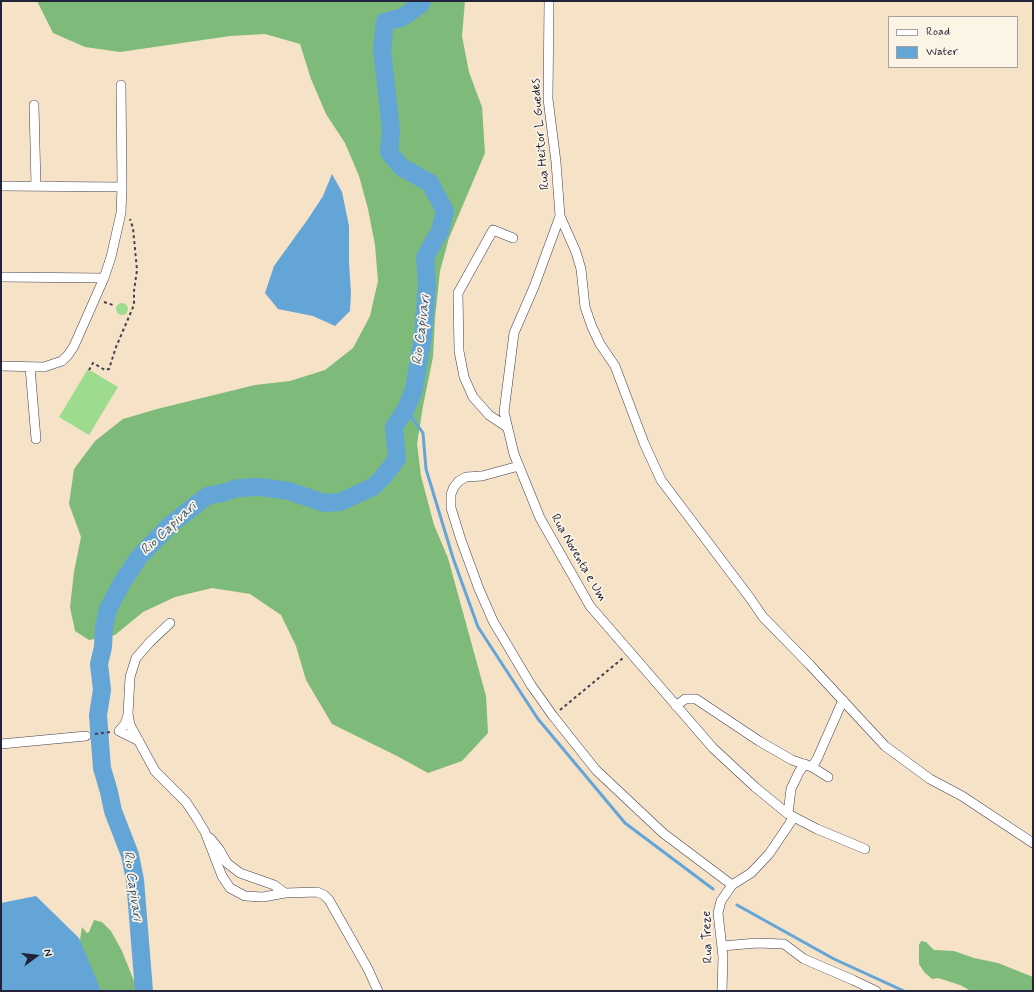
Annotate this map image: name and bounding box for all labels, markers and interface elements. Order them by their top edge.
legend [888,16,1018,68]
text: Road [926,24,950,40]
text: Water [926,44,958,60]
street label: Rua Heitor L Guedes [528,77,554,191]
water label: Rio Capivari [409,294,435,366]
water label: Rio Capivari [138,499,200,559]
street label: Rua Noventa e Um [547,512,609,604]
water label: Rio Capivari [119,850,145,922]
street label: Rua Treze [699,910,717,964]
north arrow [16,936,56,976]
text: N [40,948,55,958]

